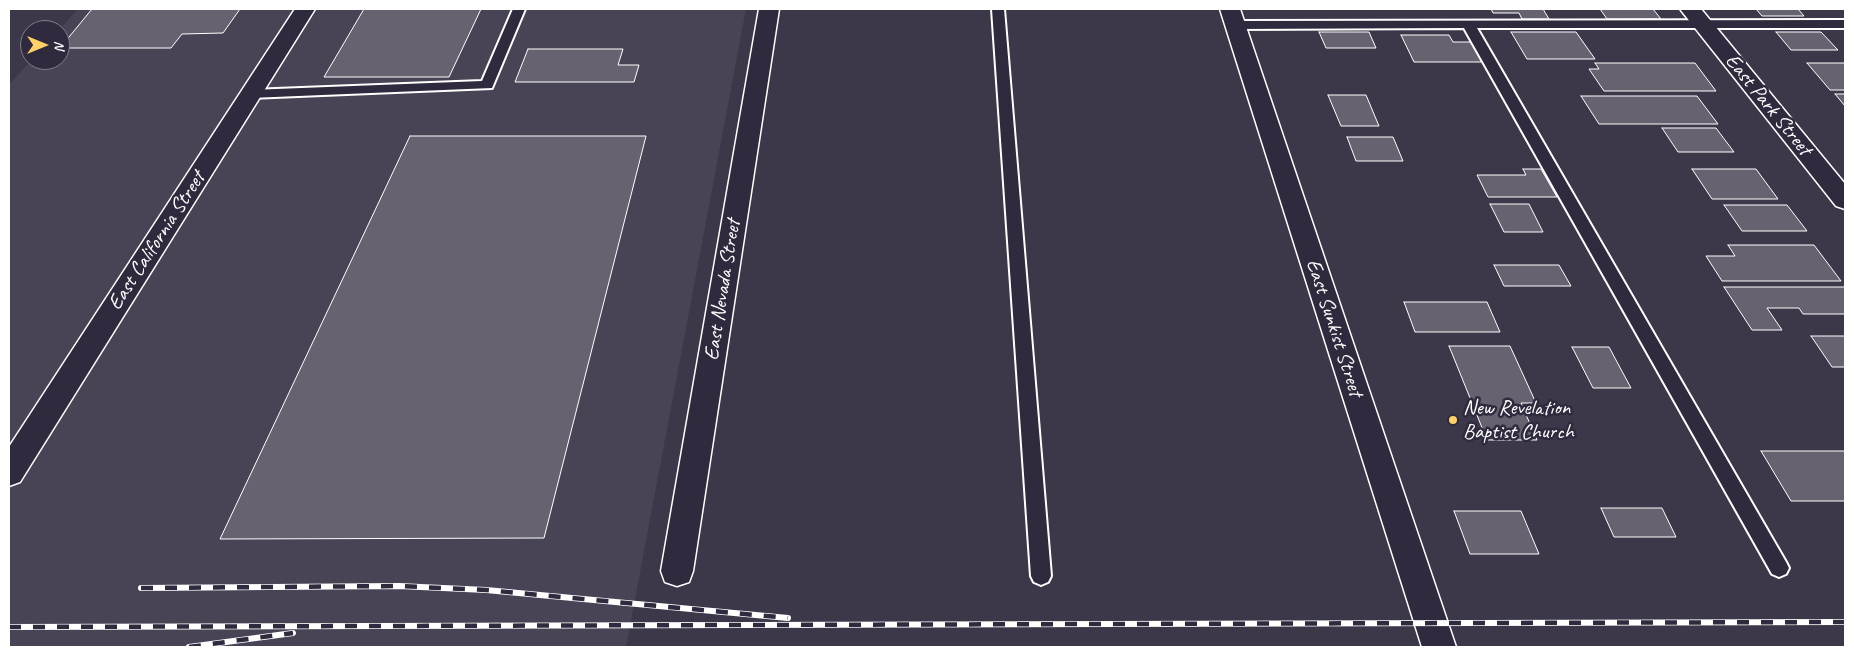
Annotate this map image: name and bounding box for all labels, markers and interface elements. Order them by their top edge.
north arrow [20,20,70,70]
text: N [51,41,68,49]
street label: East Park Street [1719,49,1817,161]
street label: East California Street [103,167,211,315]
street label: East Nevada Street [699,218,747,362]
street label: East Sunkist Street [1300,256,1368,400]
place label: New Revelation Baptist Church [1463,395,1574,445]
marker: New Revelation Baptist Church [1447,414,1459,426]

